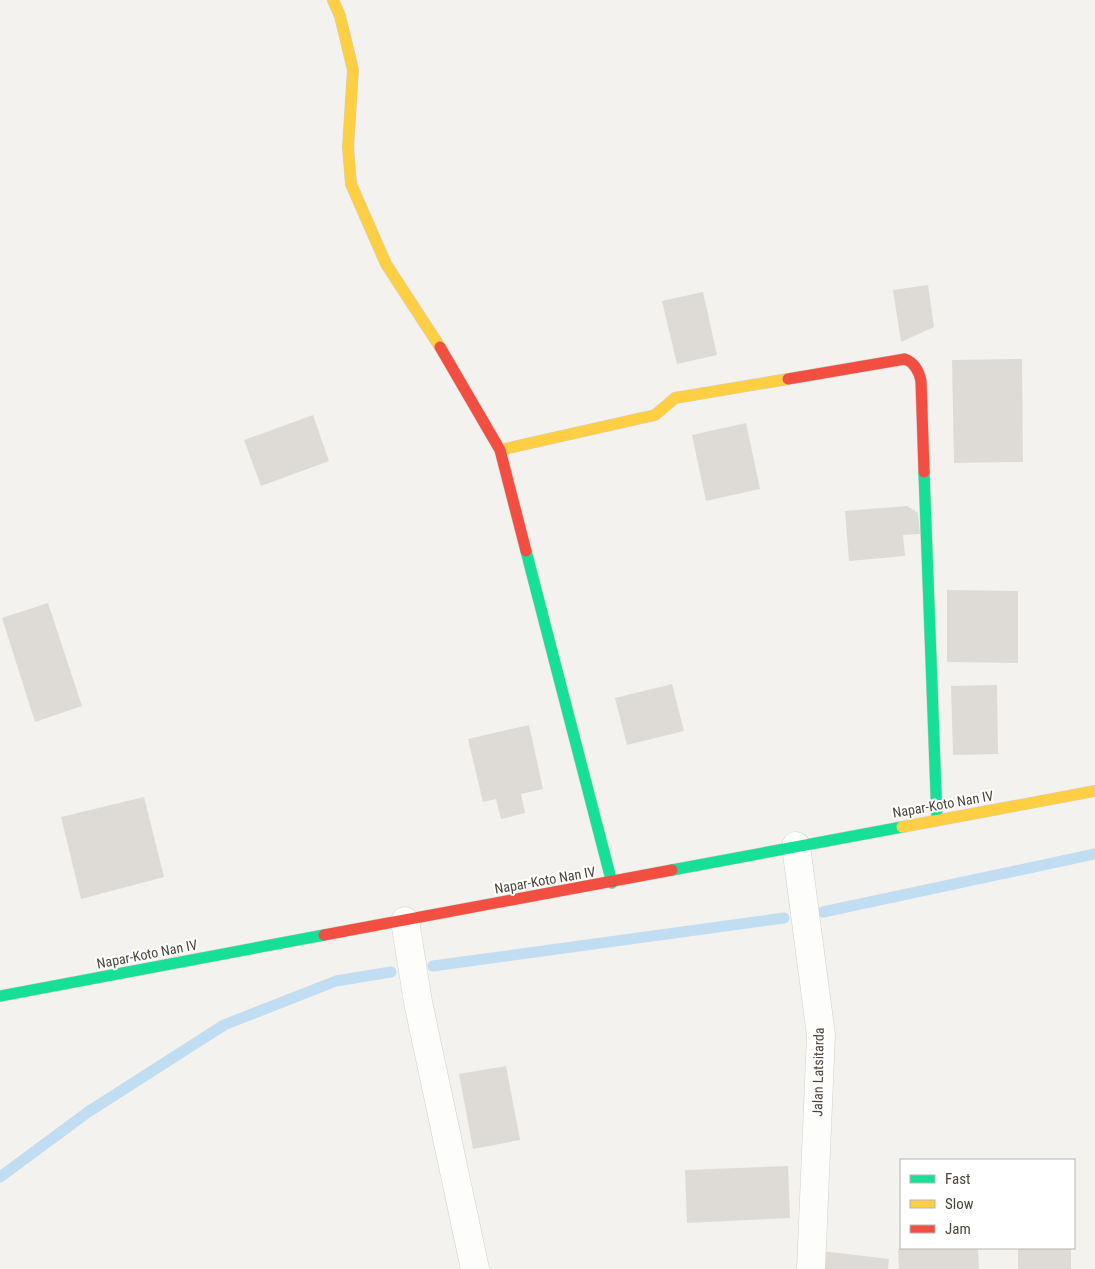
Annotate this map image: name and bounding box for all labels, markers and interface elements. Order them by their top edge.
street label: Napar-Koto Nan IV [891,787,995,821]
street label: Napar-Koto Nan IV [493,863,597,897]
street label: Napar-Koto Nan IV [95,936,199,972]
street label: Jalan Latsitarda [809,1027,827,1117]
legend [900,1159,1075,1249]
text: Fast [945,1170,970,1188]
text: Slow [945,1195,974,1213]
text: Jam [945,1220,971,1238]

